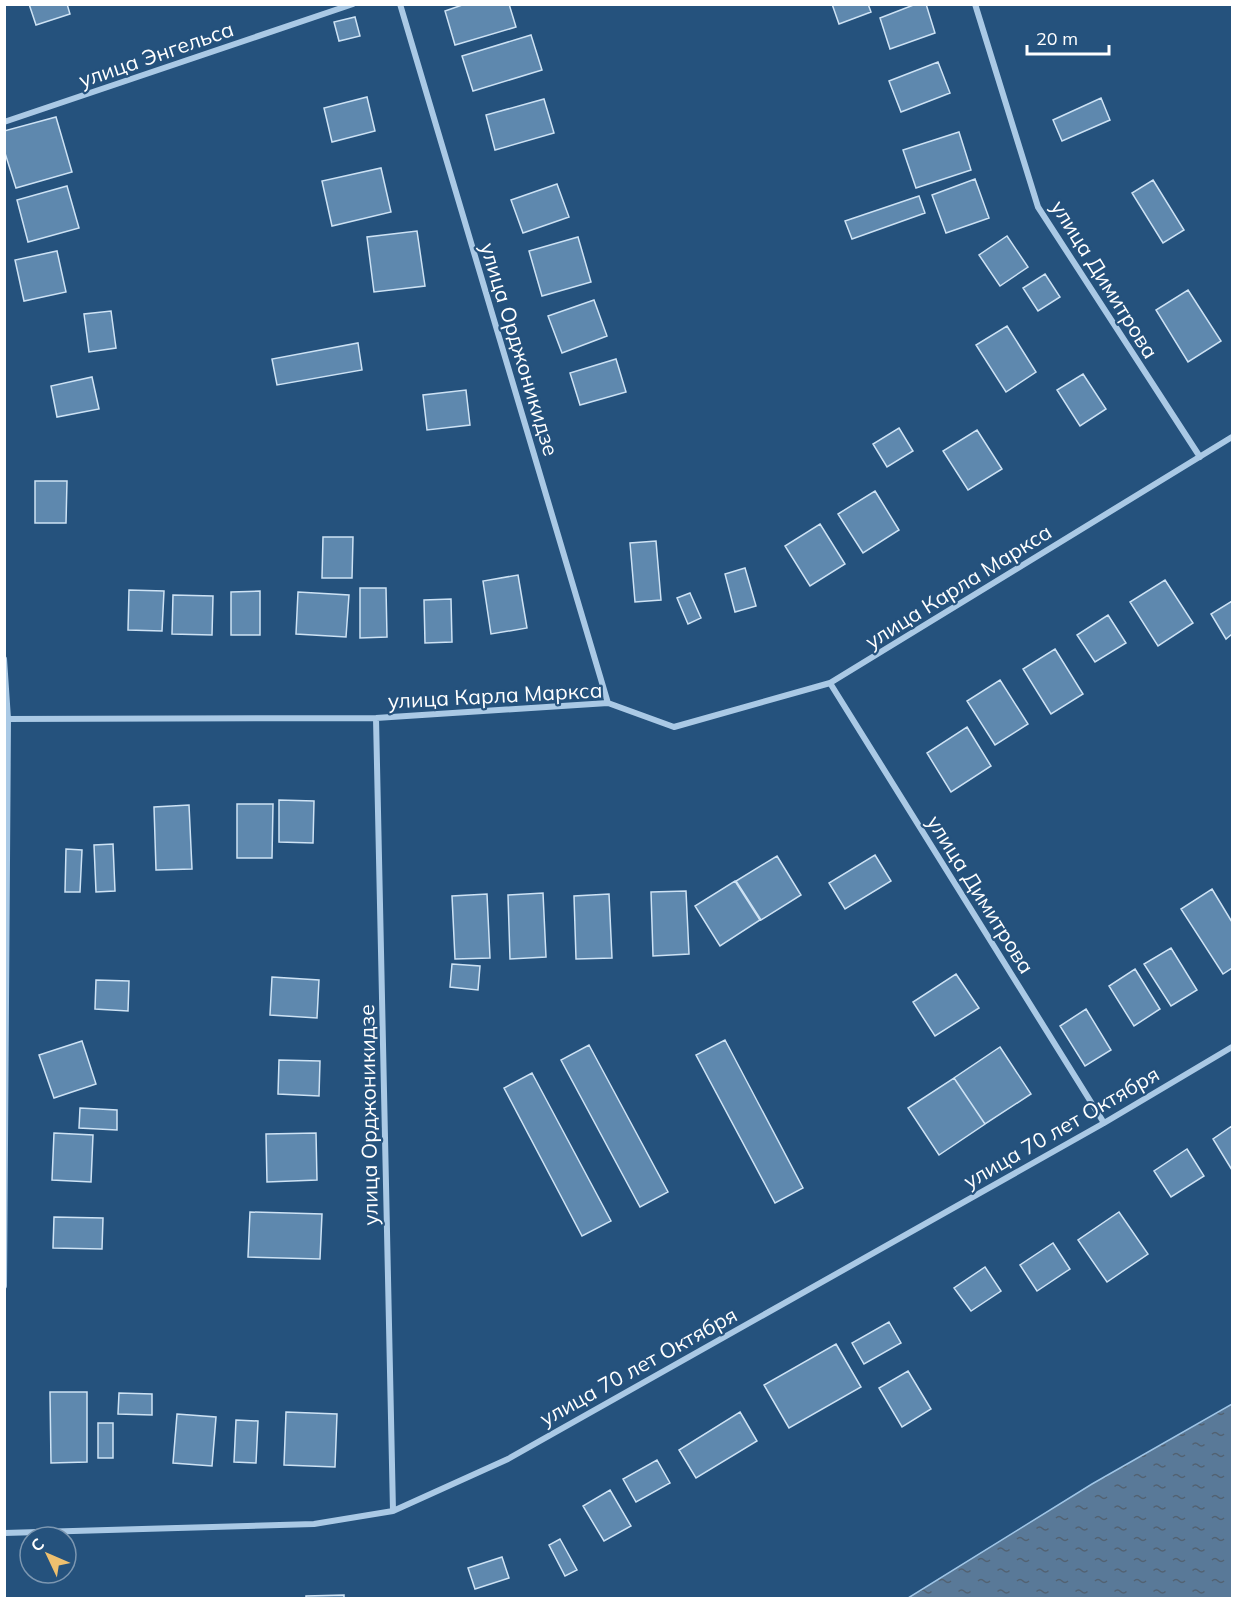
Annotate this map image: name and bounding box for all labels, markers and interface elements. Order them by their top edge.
street label: улица Энгельса [75,15,237,93]
scale bar [1027,18,1110,56]
text: 20 m [1036,27,1078,50]
street label: улица Димитрова [1046,195,1164,363]
street label: улица Орджоникидзе [475,239,565,459]
street label: улица Карла Маркса [860,518,1056,654]
street label: улица Карла Маркса [387,676,603,714]
street label: улица Димитрова [922,810,1040,978]
street label: улица Орджоникидзе [353,1004,383,1226]
street label: улица 70 лет Октября [959,1060,1163,1194]
street label: улица 70 лет Октября [535,1301,741,1431]
north arrow [18,1525,78,1585]
text: С [26,1534,48,1555]

